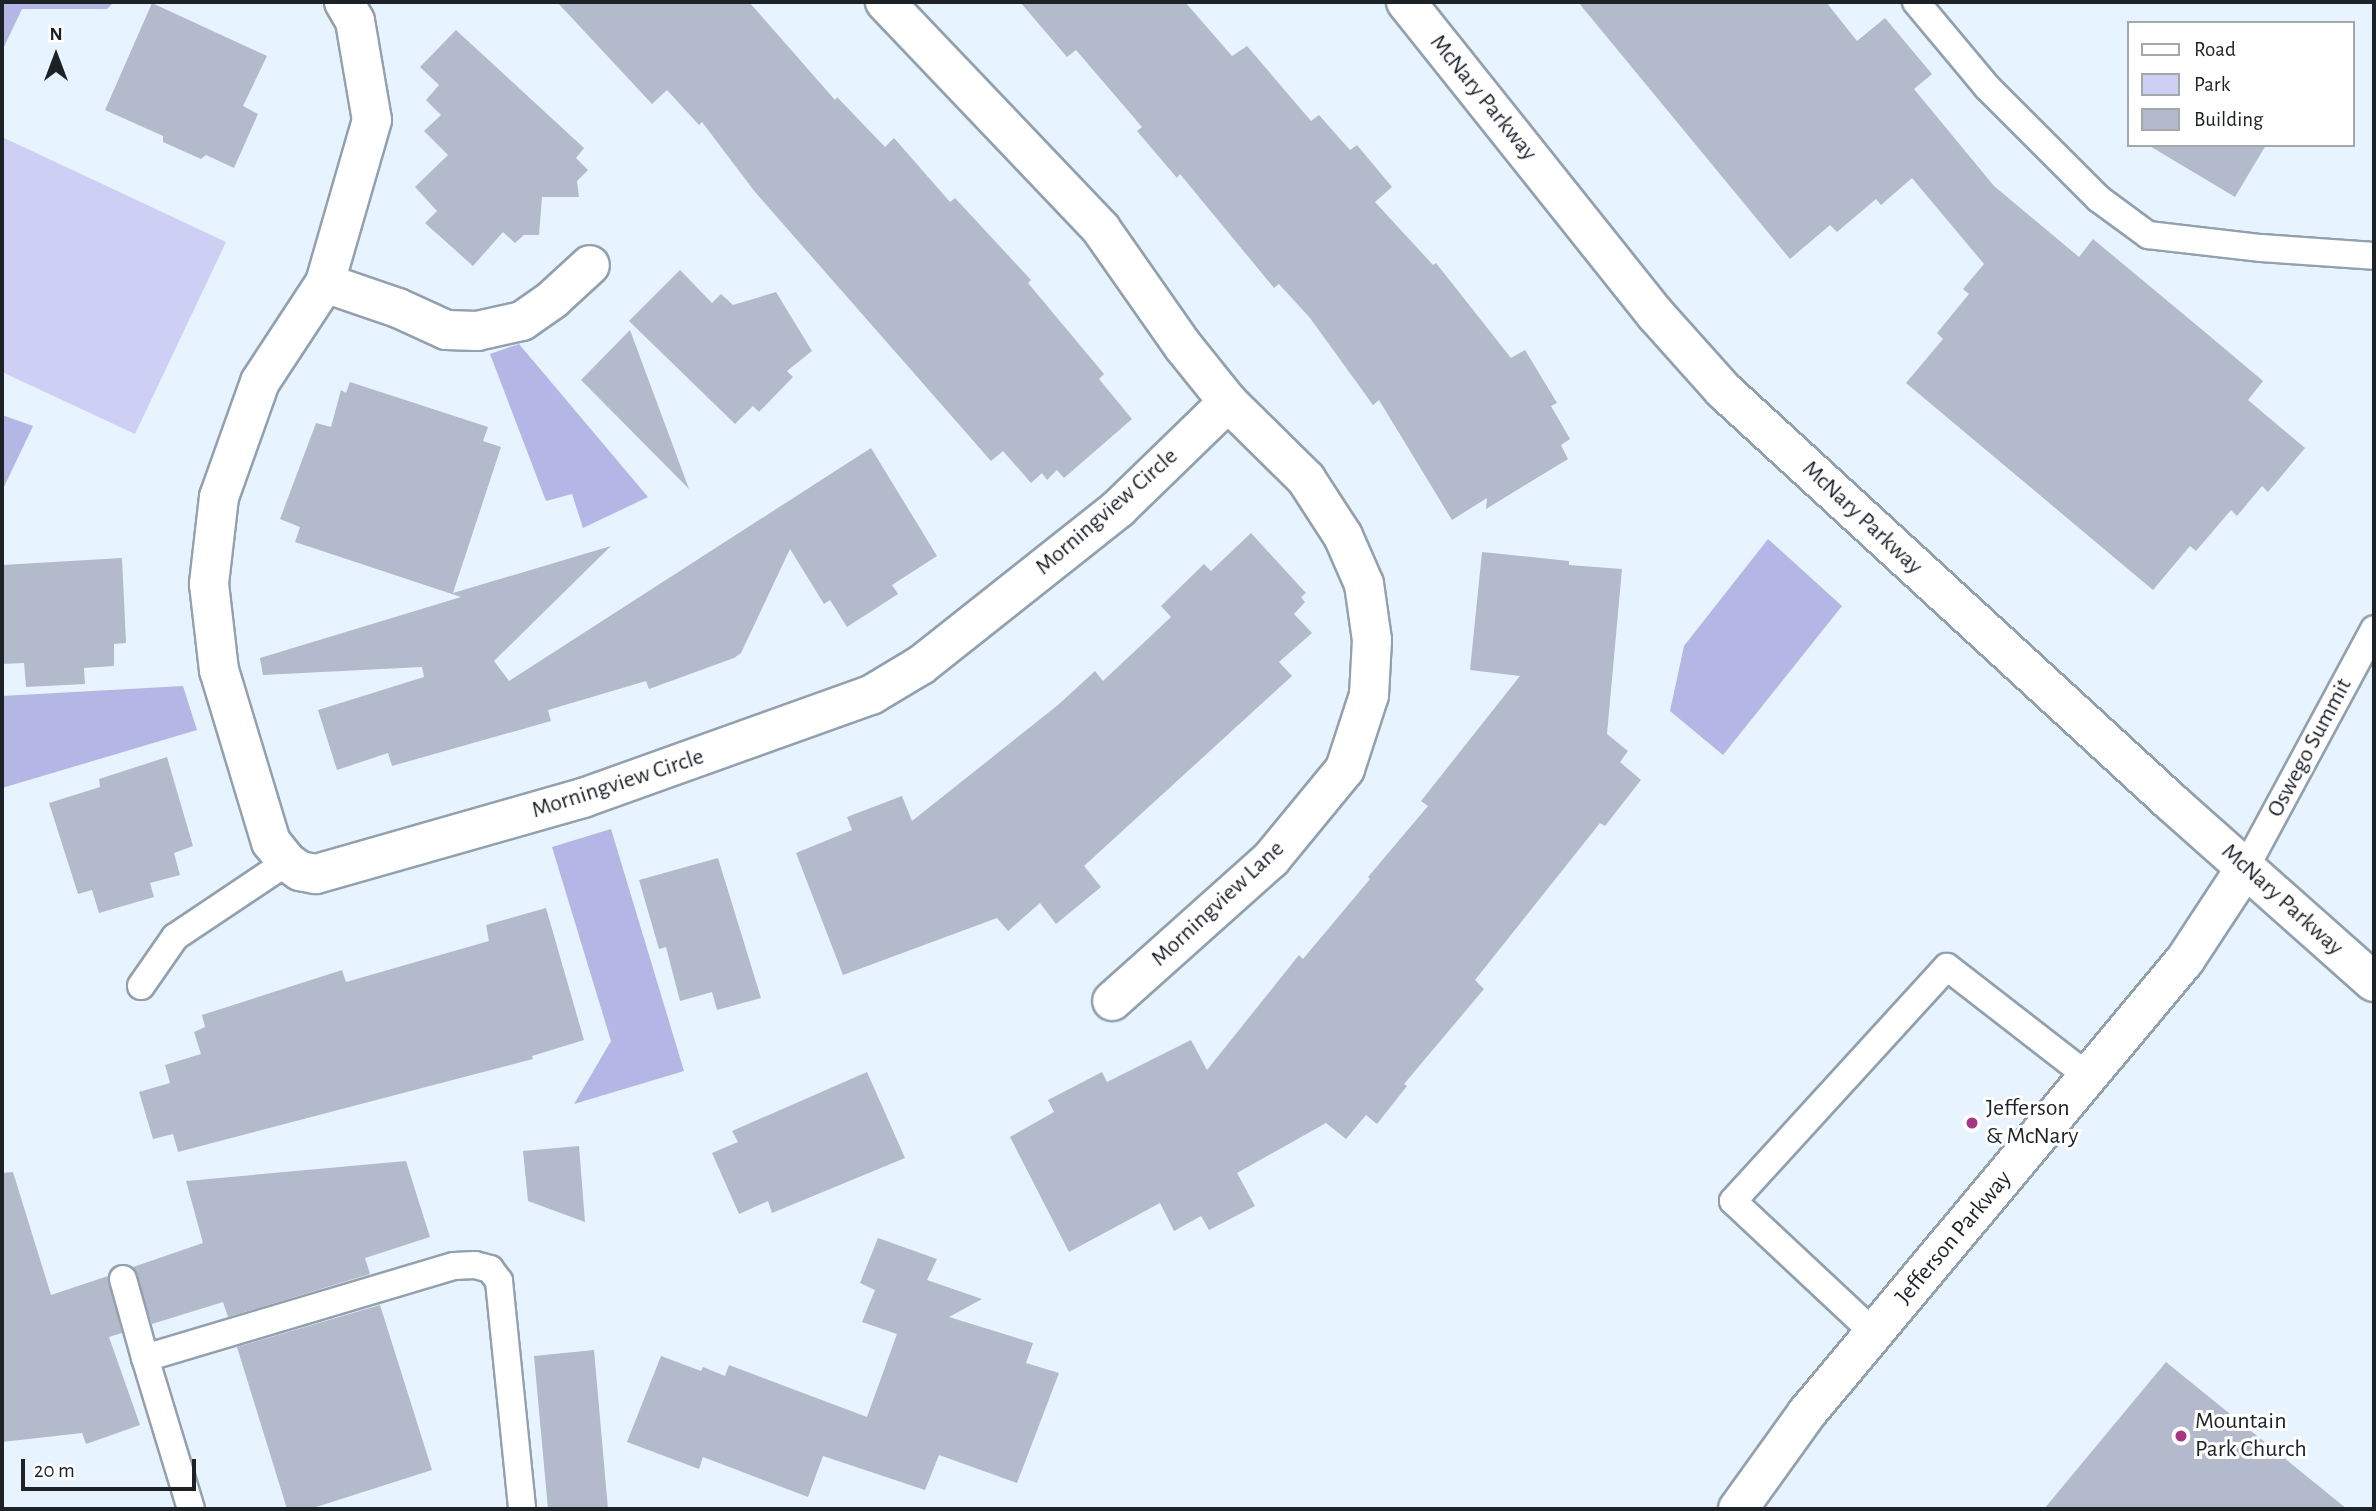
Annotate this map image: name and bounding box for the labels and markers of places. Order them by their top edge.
place label: Jefferson & McNary [1986,1095,2079,1151]
marker: Jefferson & McNary [1964,1115,1980,1131]
place label: Mountain Park Church [2195,1408,2307,1464]
marker: Mountain Park Church [2173,1428,2189,1444]

